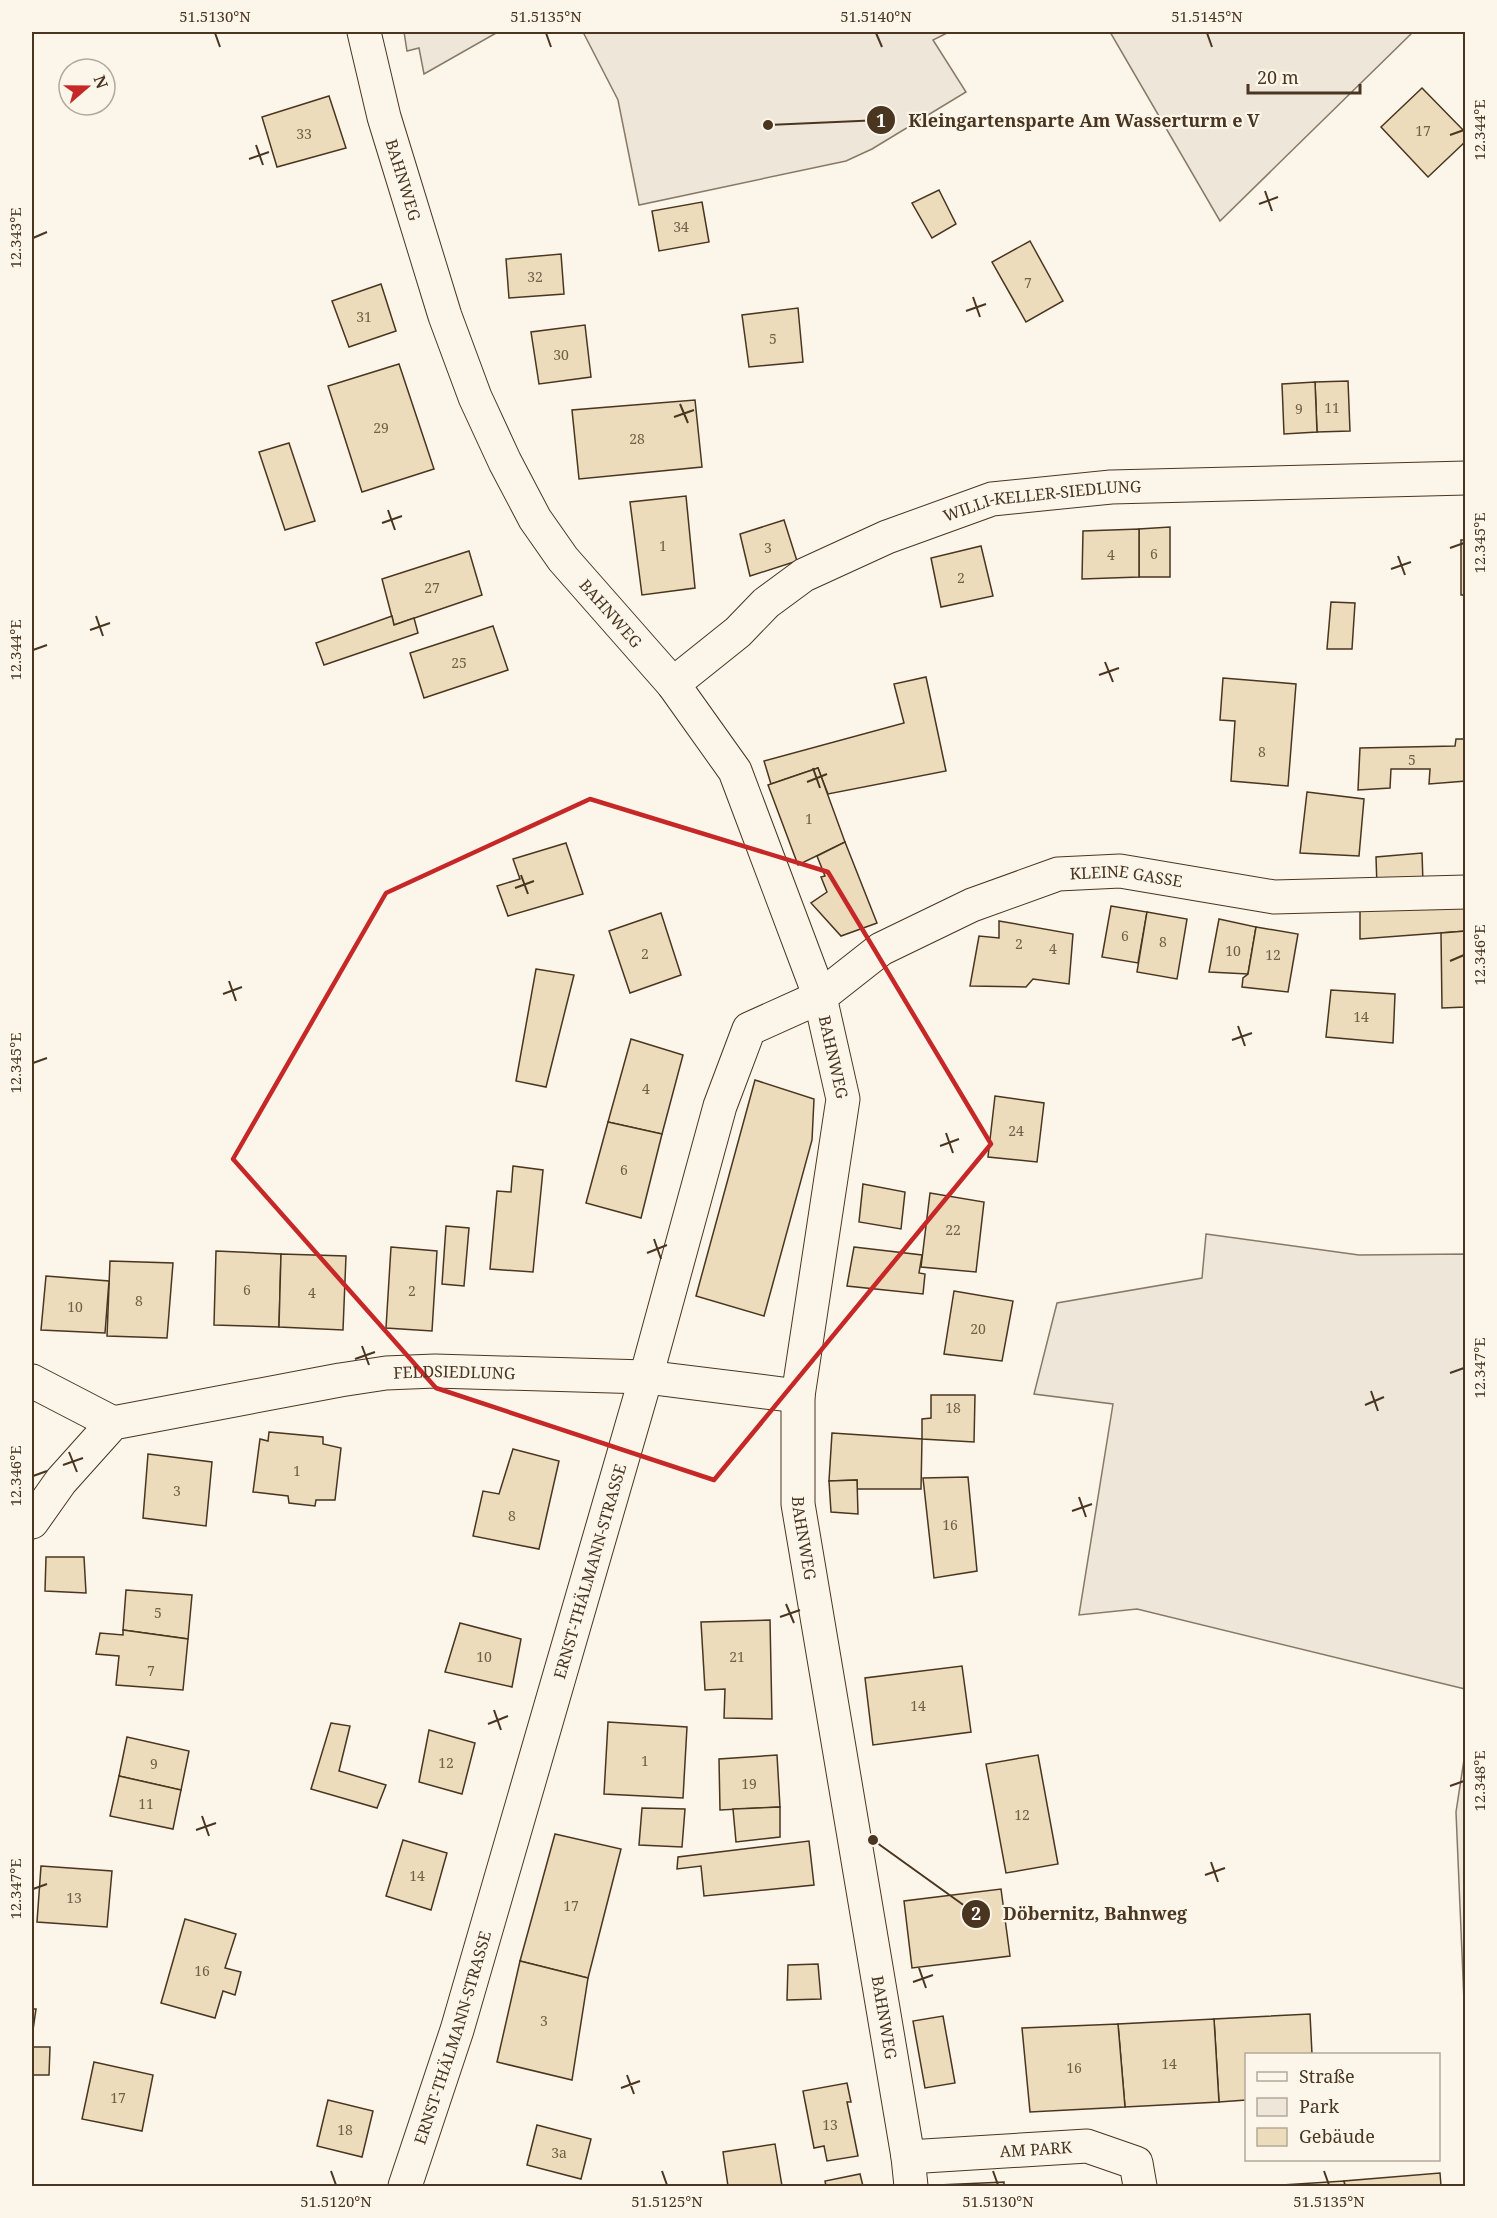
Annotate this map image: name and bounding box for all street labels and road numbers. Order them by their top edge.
street label: BAHNWEG [380,136,426,224]
street label: WILLI-KELLER-SIEDLUNG [940,475,1142,527]
street label: BAHNWEG [575,574,647,653]
street label: KLEINE GASSE [1069,860,1184,892]
street label: BAHNWEG [814,1013,854,1101]
street label: FELDSIEDLUNG [393,1360,516,1384]
street label: ERNST-THÄLMANN-STRASSE [548,1461,631,1681]
street label: BAHNWEG [787,1496,822,1582]
street label: ERNST-THÄLMANN-STRASSE [409,1928,496,2147]
street label: BAHNWEG [867,1974,902,2061]
street label: AM PARK [999,2136,1073,2162]

